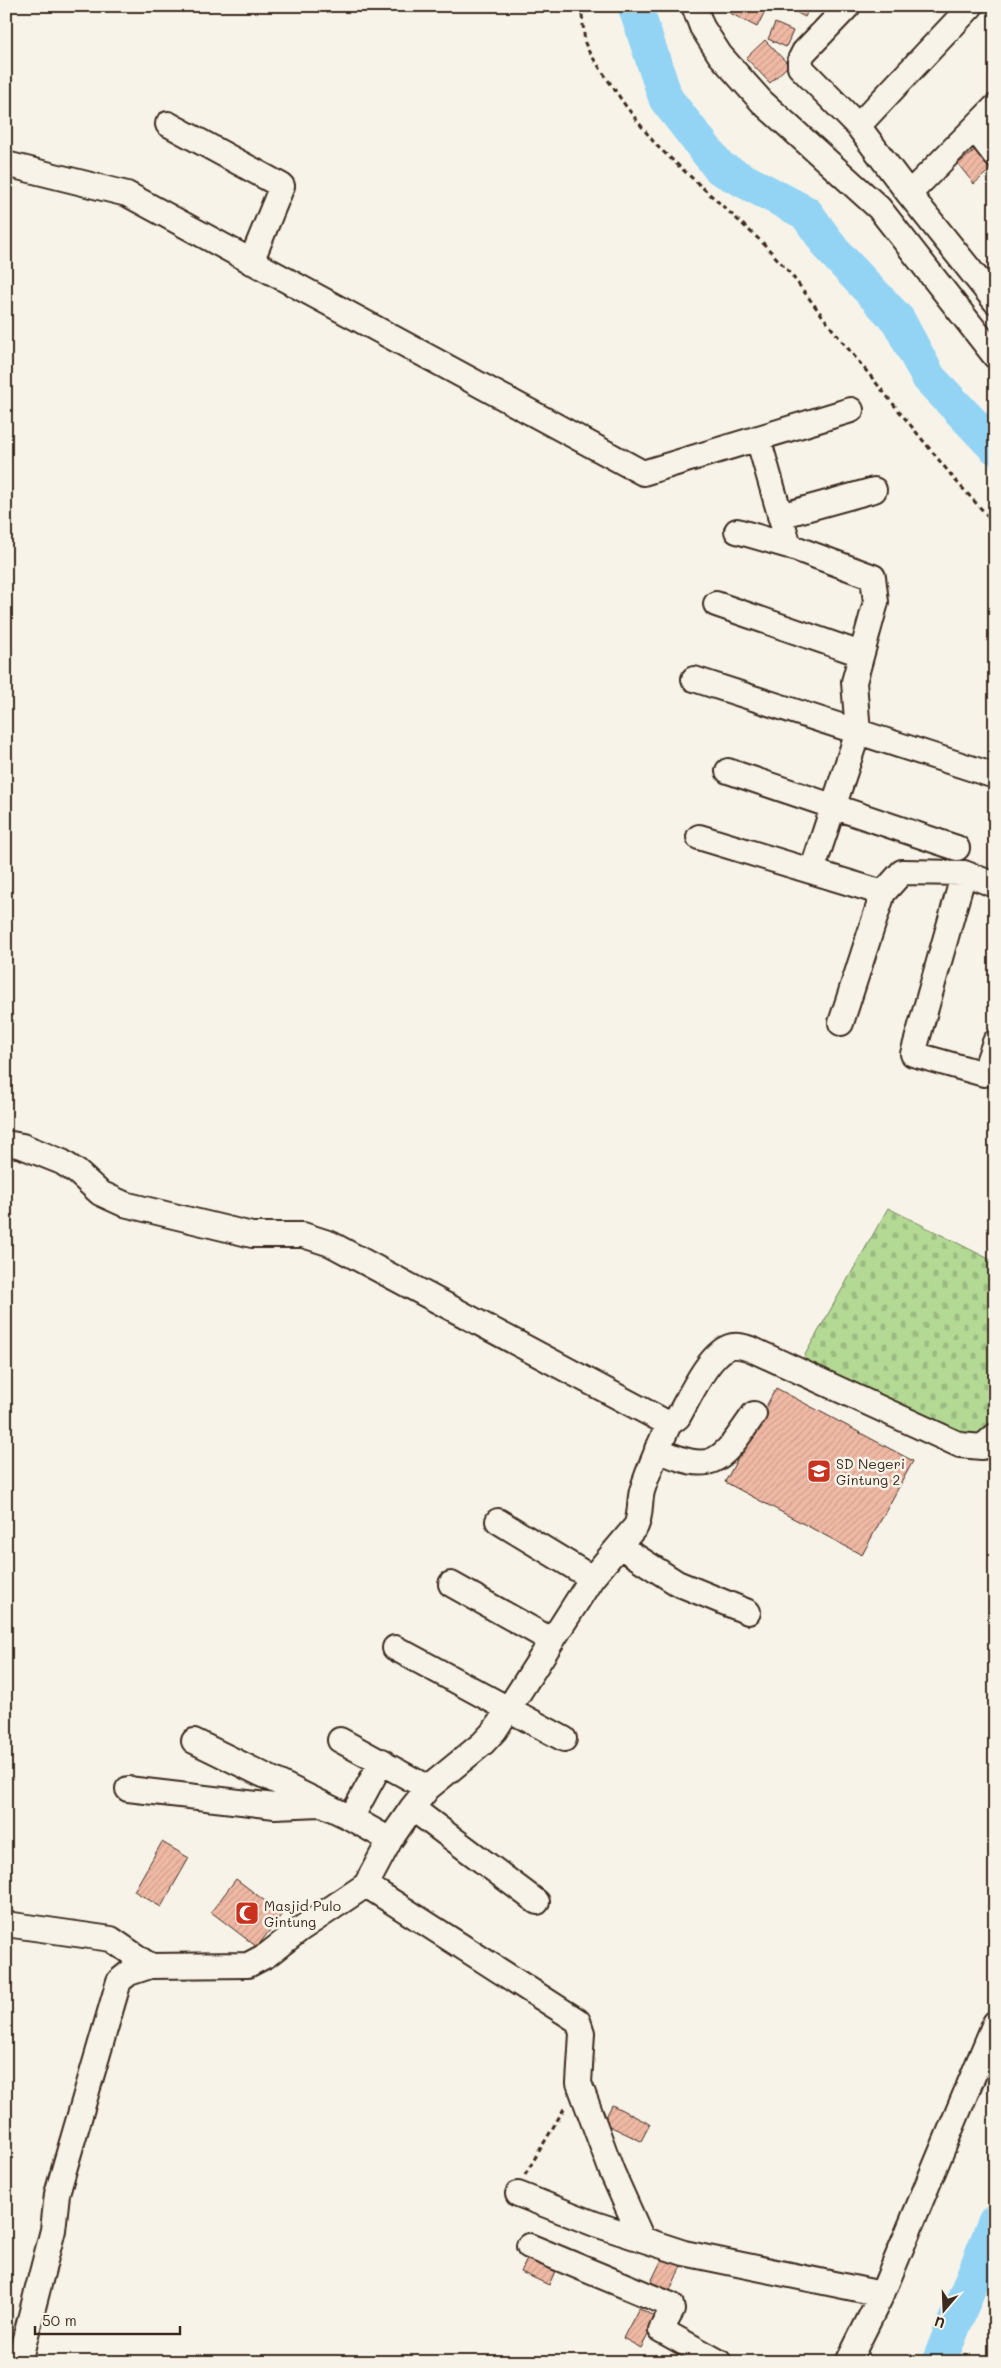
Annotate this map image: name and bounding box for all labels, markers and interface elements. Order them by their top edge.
place label: SD Negeri Gintung 2 [836,1454,905,1489]
school or university icon: SD Negeri Gintung 2 [806,1458,832,1484]
place label: Masjid Pulo Gintung [264,1896,341,1931]
mosque icon: Masjid Pulo Gintung [234,1900,260,1926]
north arrow [918,2286,968,2336]
scale bar [35,2303,180,2335]
text: 50 m [42,2310,77,2330]
text: U [932,2312,947,2333]

